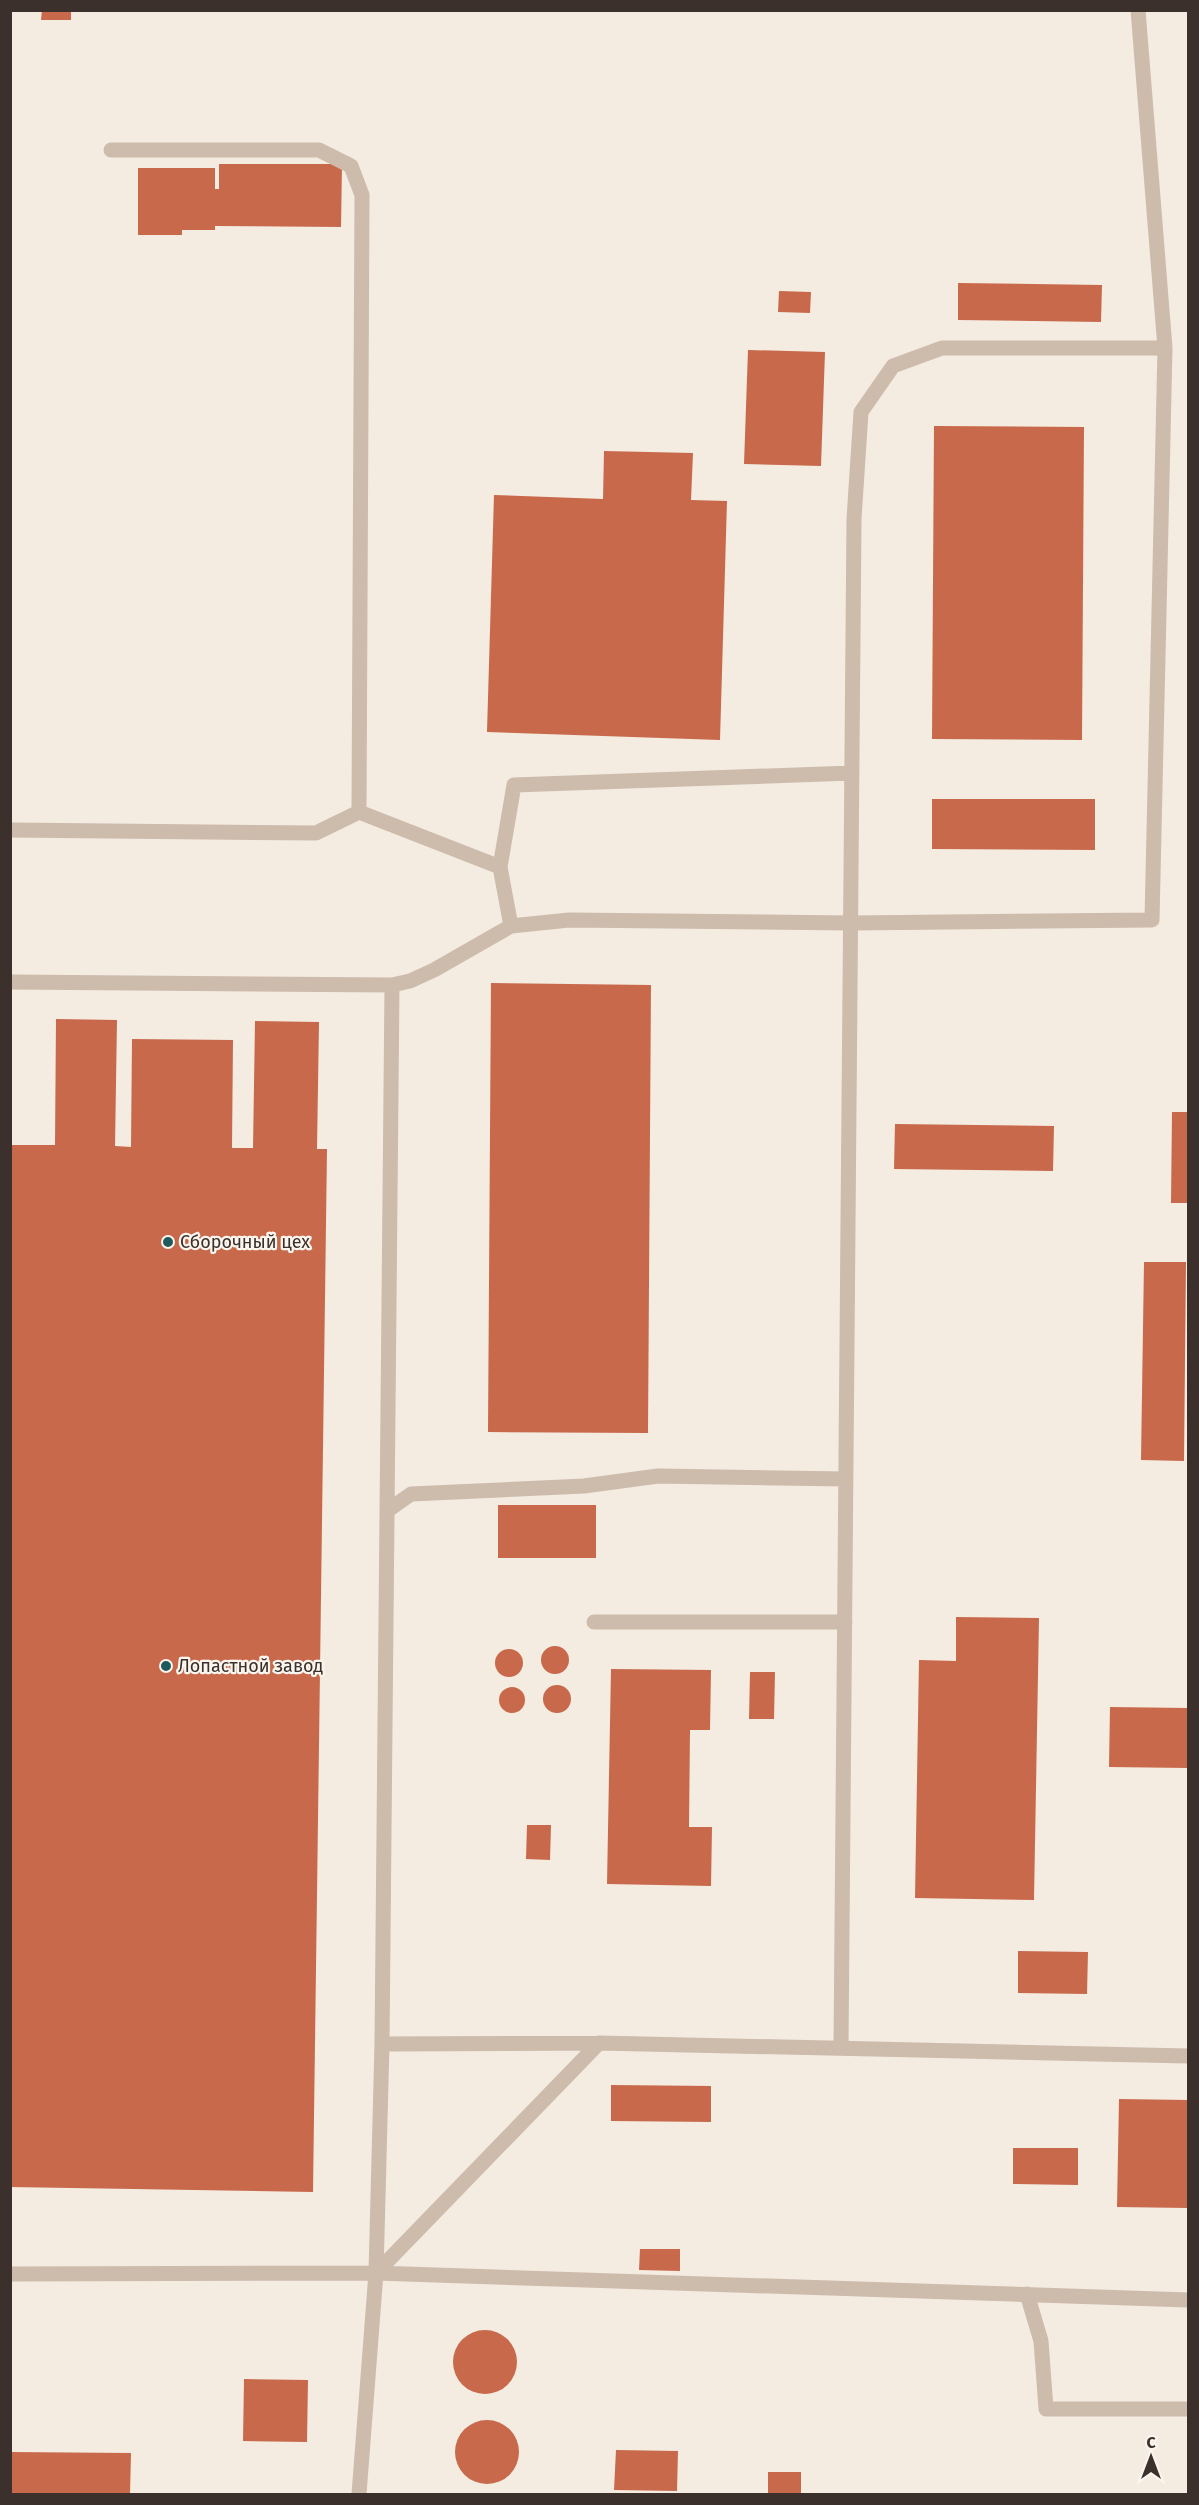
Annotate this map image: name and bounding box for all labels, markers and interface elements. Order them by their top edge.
place label: Сборочный цех [180,1231,310,1253]
marker: Сборочный цех [161,1235,175,1249]
place label: Лопастной завод [178,1655,323,1677]
marker: Лопастной завод [159,1659,173,1673]
north arrow [1121,2427,1181,2487]
text: С [1146,2433,1156,2452]

